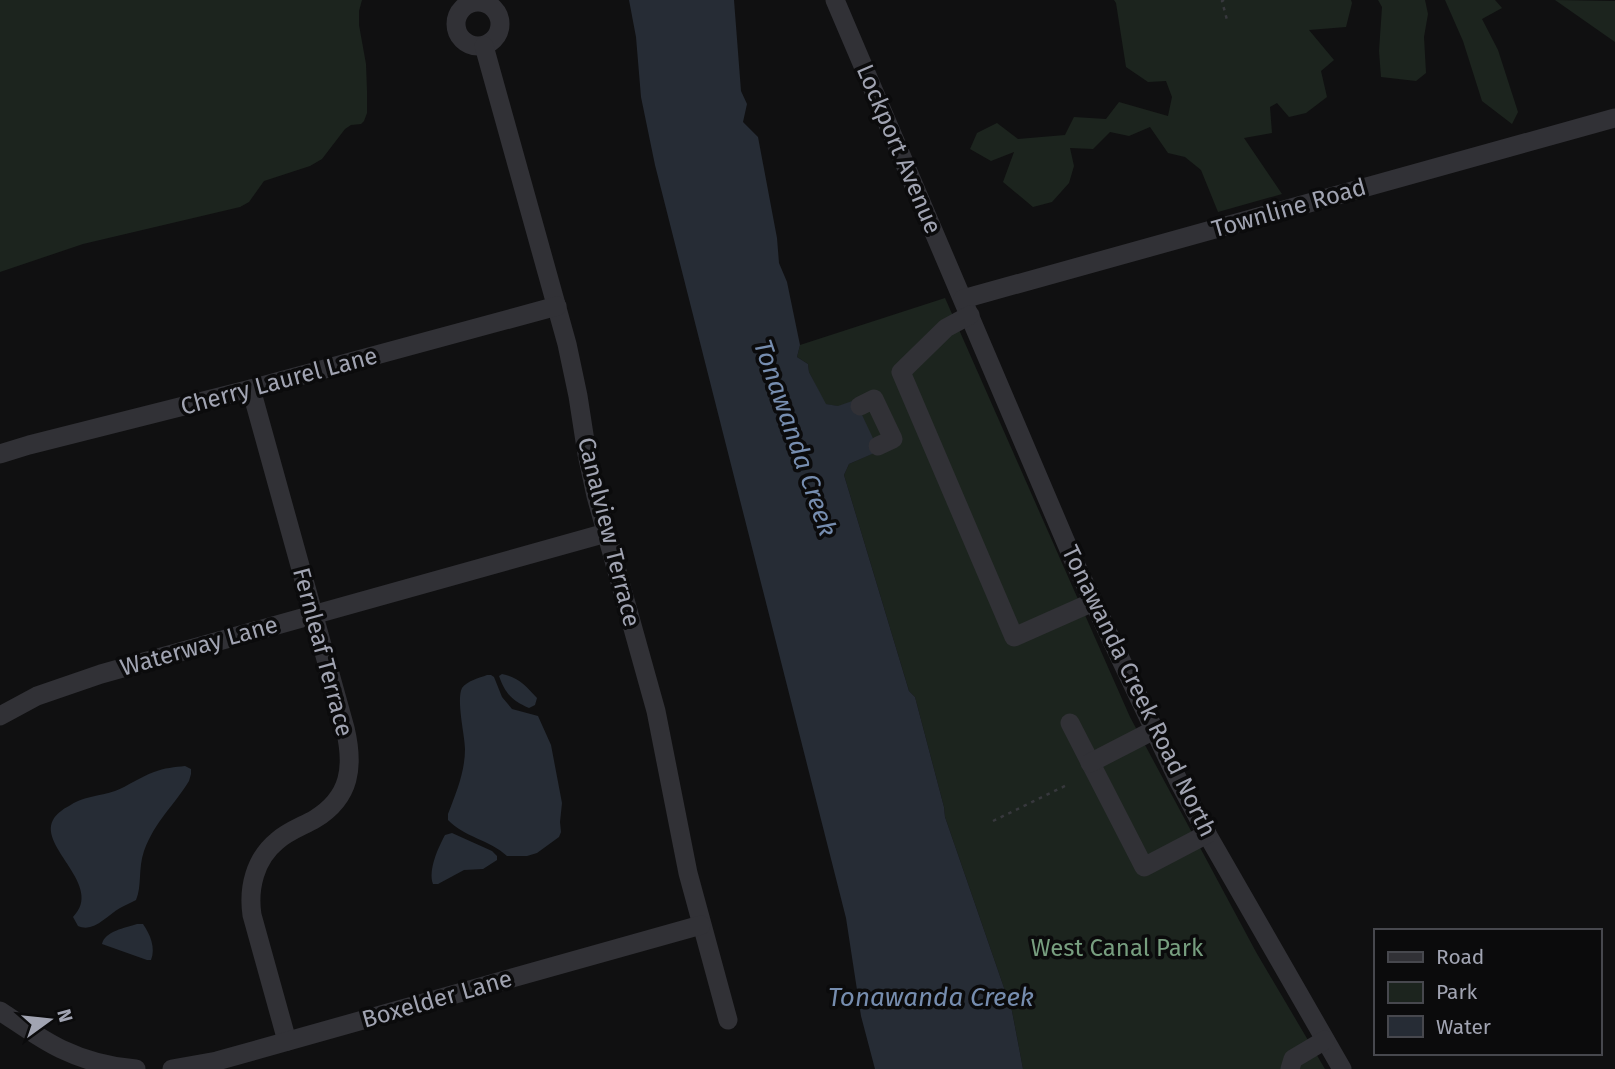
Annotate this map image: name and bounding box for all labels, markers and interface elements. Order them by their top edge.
street label: Lockport Avenue [851,60,947,238]
street label: Townline Road [1209,173,1369,243]
water label: Tonawanda Creek [747,336,843,540]
street label: Cherry Laurel Lane [177,341,381,421]
street label: Canalview Terrace [572,434,646,630]
street label: Tonawanda Creek Road North [1056,541,1222,841]
street label: Fernleaf Terrace [287,565,359,739]
street label: Waterway Lane [117,610,281,682]
legend [1374,929,1601,1055]
park label: West Canal Park [1031,934,1204,962]
text: Road [1436,944,1484,970]
street label: Boxelder Lane [359,964,515,1034]
text: Park [1436,979,1478,1005]
water label: Tonawanda Creek [828,982,1034,1013]
north arrow [14,985,84,1055]
text: N [52,1007,78,1025]
text: Water [1436,1014,1491,1040]

